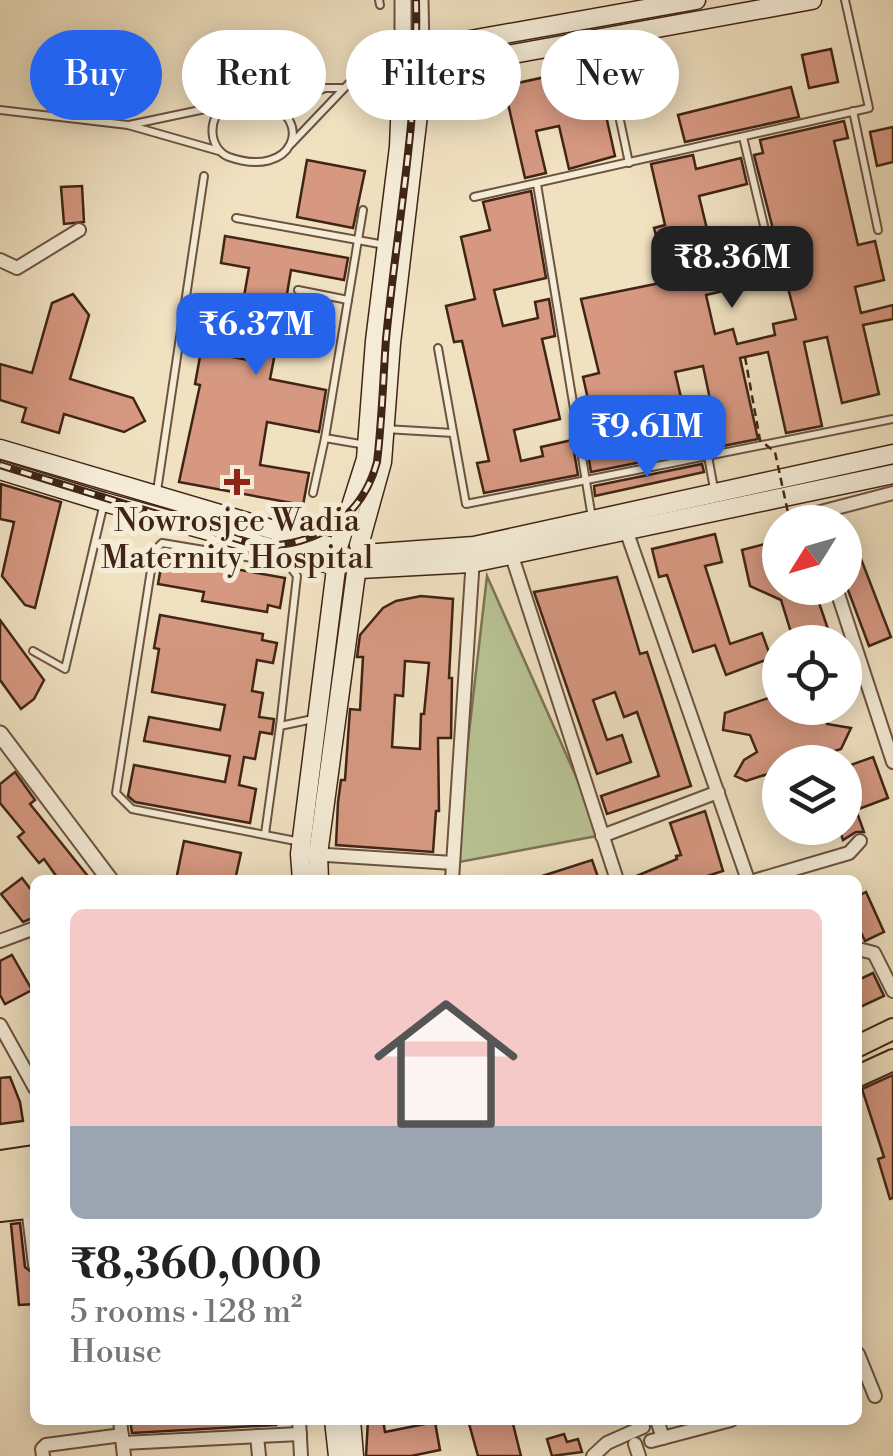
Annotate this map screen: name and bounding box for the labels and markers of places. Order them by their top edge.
pin: ₹8.36M [651,226,813,311]
pin: ₹6.37M [175,293,337,378]
pin: ₹9.61M [566,395,728,480]
marker: Nowrosjee Wadia Maternity Hospital [224,469,250,495]
place label: Nowrosjee Wadia Maternity Hospital [101,501,374,578]

